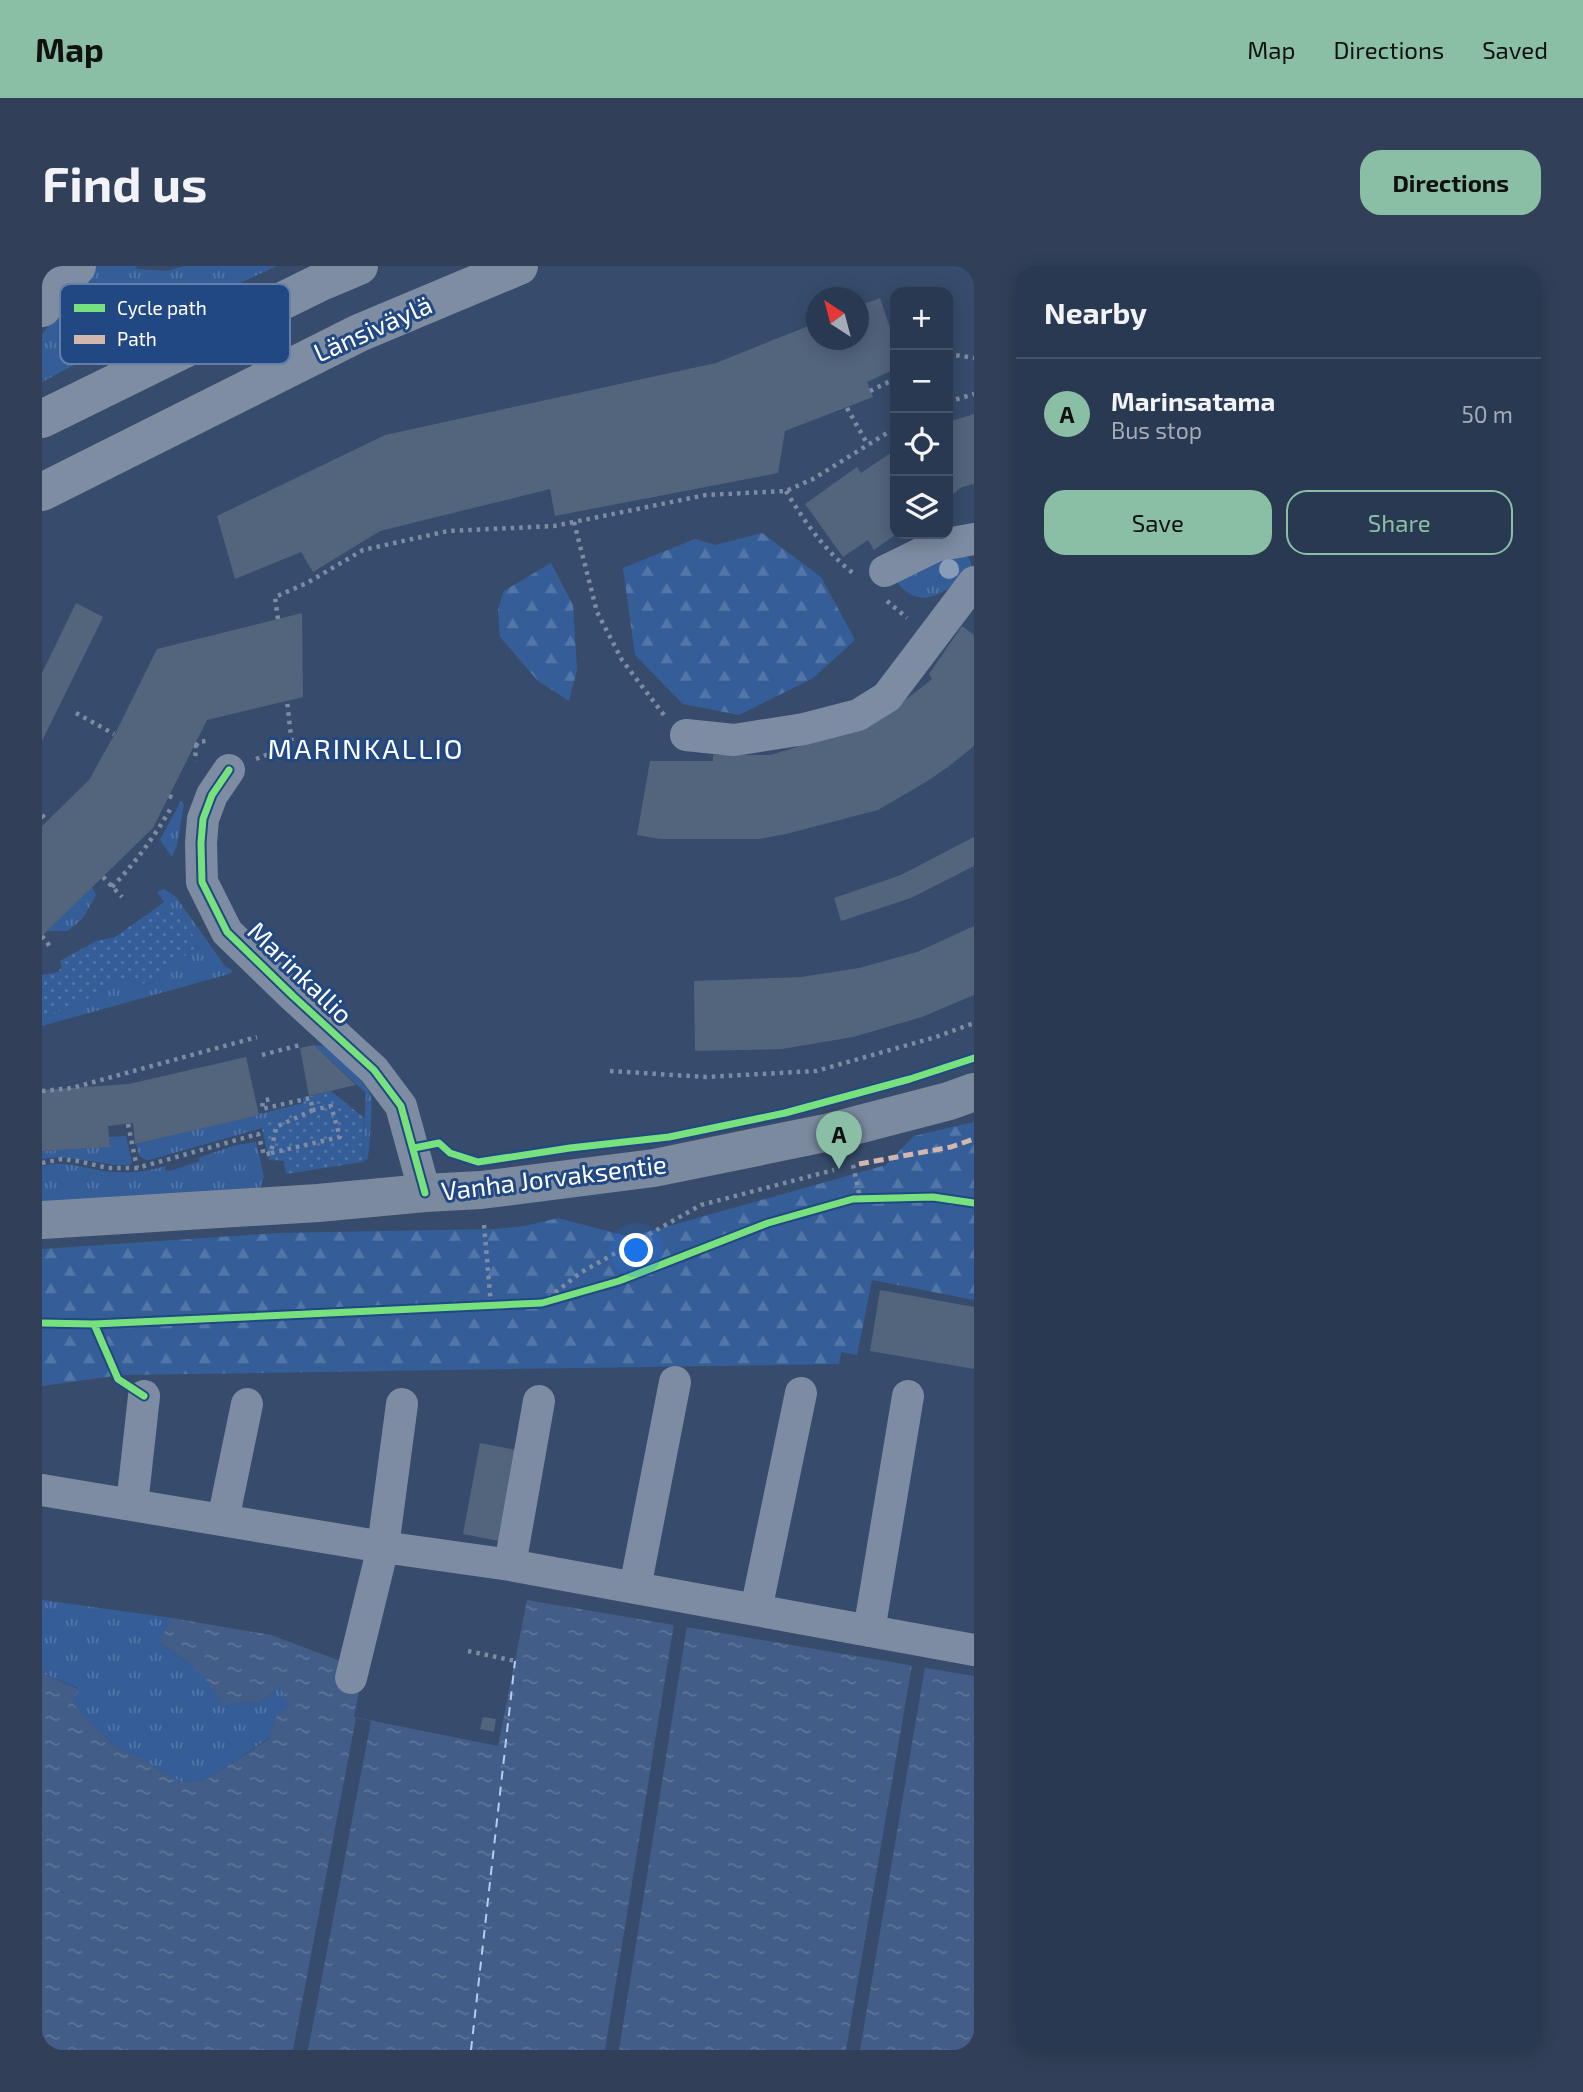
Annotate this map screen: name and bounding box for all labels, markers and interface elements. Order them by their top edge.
text: Map [35,29,104,69]
text: Map [1247,35,1295,64]
text: Directions [1333,35,1444,64]
text: Saved [1482,35,1548,64]
button: Directions [1360,150,1541,215]
text: Find us [42,153,207,212]
legend [60,284,290,364]
north arrow [806,287,869,350]
map controls [890,287,953,539]
button: + [890,287,953,350]
street label: Länsiväylä [308,288,436,367]
text: Nearby [1044,294,1147,330]
text: Cycle path [117,296,207,319]
text: Path [117,327,157,350]
button: − [890,350,953,413]
text: Marinsatama [1111,385,1275,416]
text: A [1059,400,1075,428]
text: 50 m [1462,400,1513,428]
button: locate [890,413,953,476]
text: Bus stop [1111,416,1202,444]
button: layers [890,476,953,539]
button: Save [1044,490,1272,555]
button: Share [1286,490,1513,555]
district label: MARINKALLIO [267,731,465,765]
street label: Marinkallio [242,914,360,1029]
pin: A [816,1111,862,1169]
street label: Vanha Jorvaksentie [439,1147,668,1206]
your location [619,1233,653,1267]

